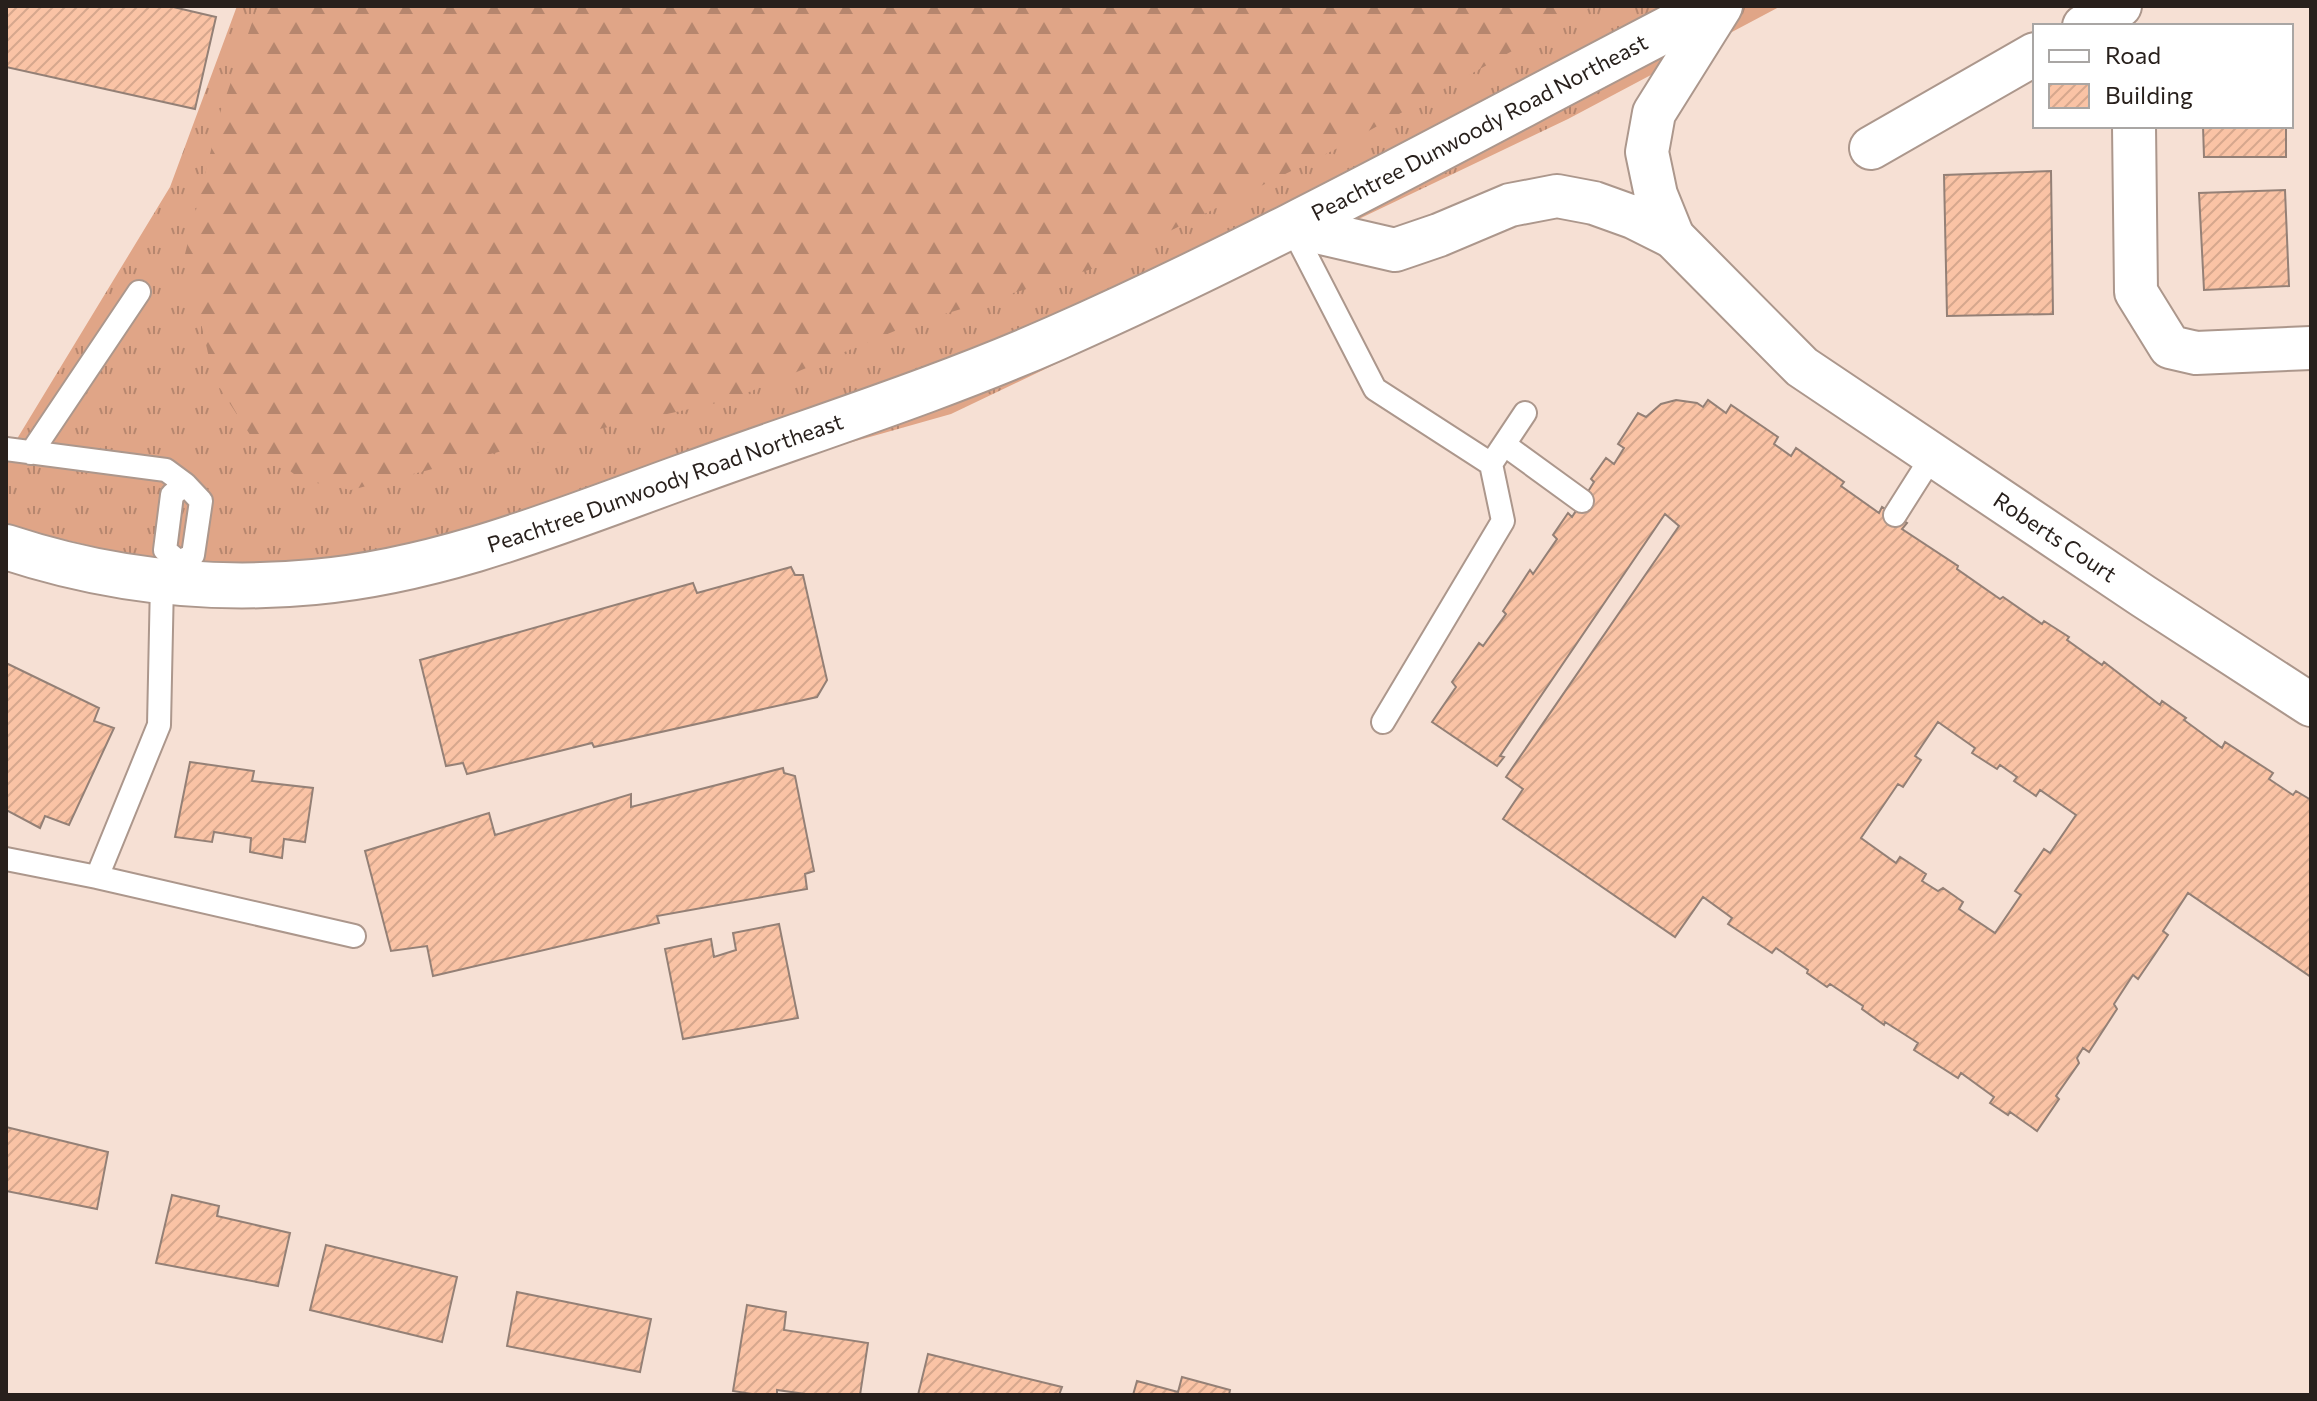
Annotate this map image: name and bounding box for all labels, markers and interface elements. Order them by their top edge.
legend [2033,24,2293,128]
street label: Peachtree Dunwoody Road Northeast [1307,28,1652,226]
text: Road [2105,40,2161,69]
text: Building [2105,80,2193,109]
street label: Peachtree Dunwoody Road Northeast [484,407,846,558]
street label: Roberts Court [1989,486,2122,587]

